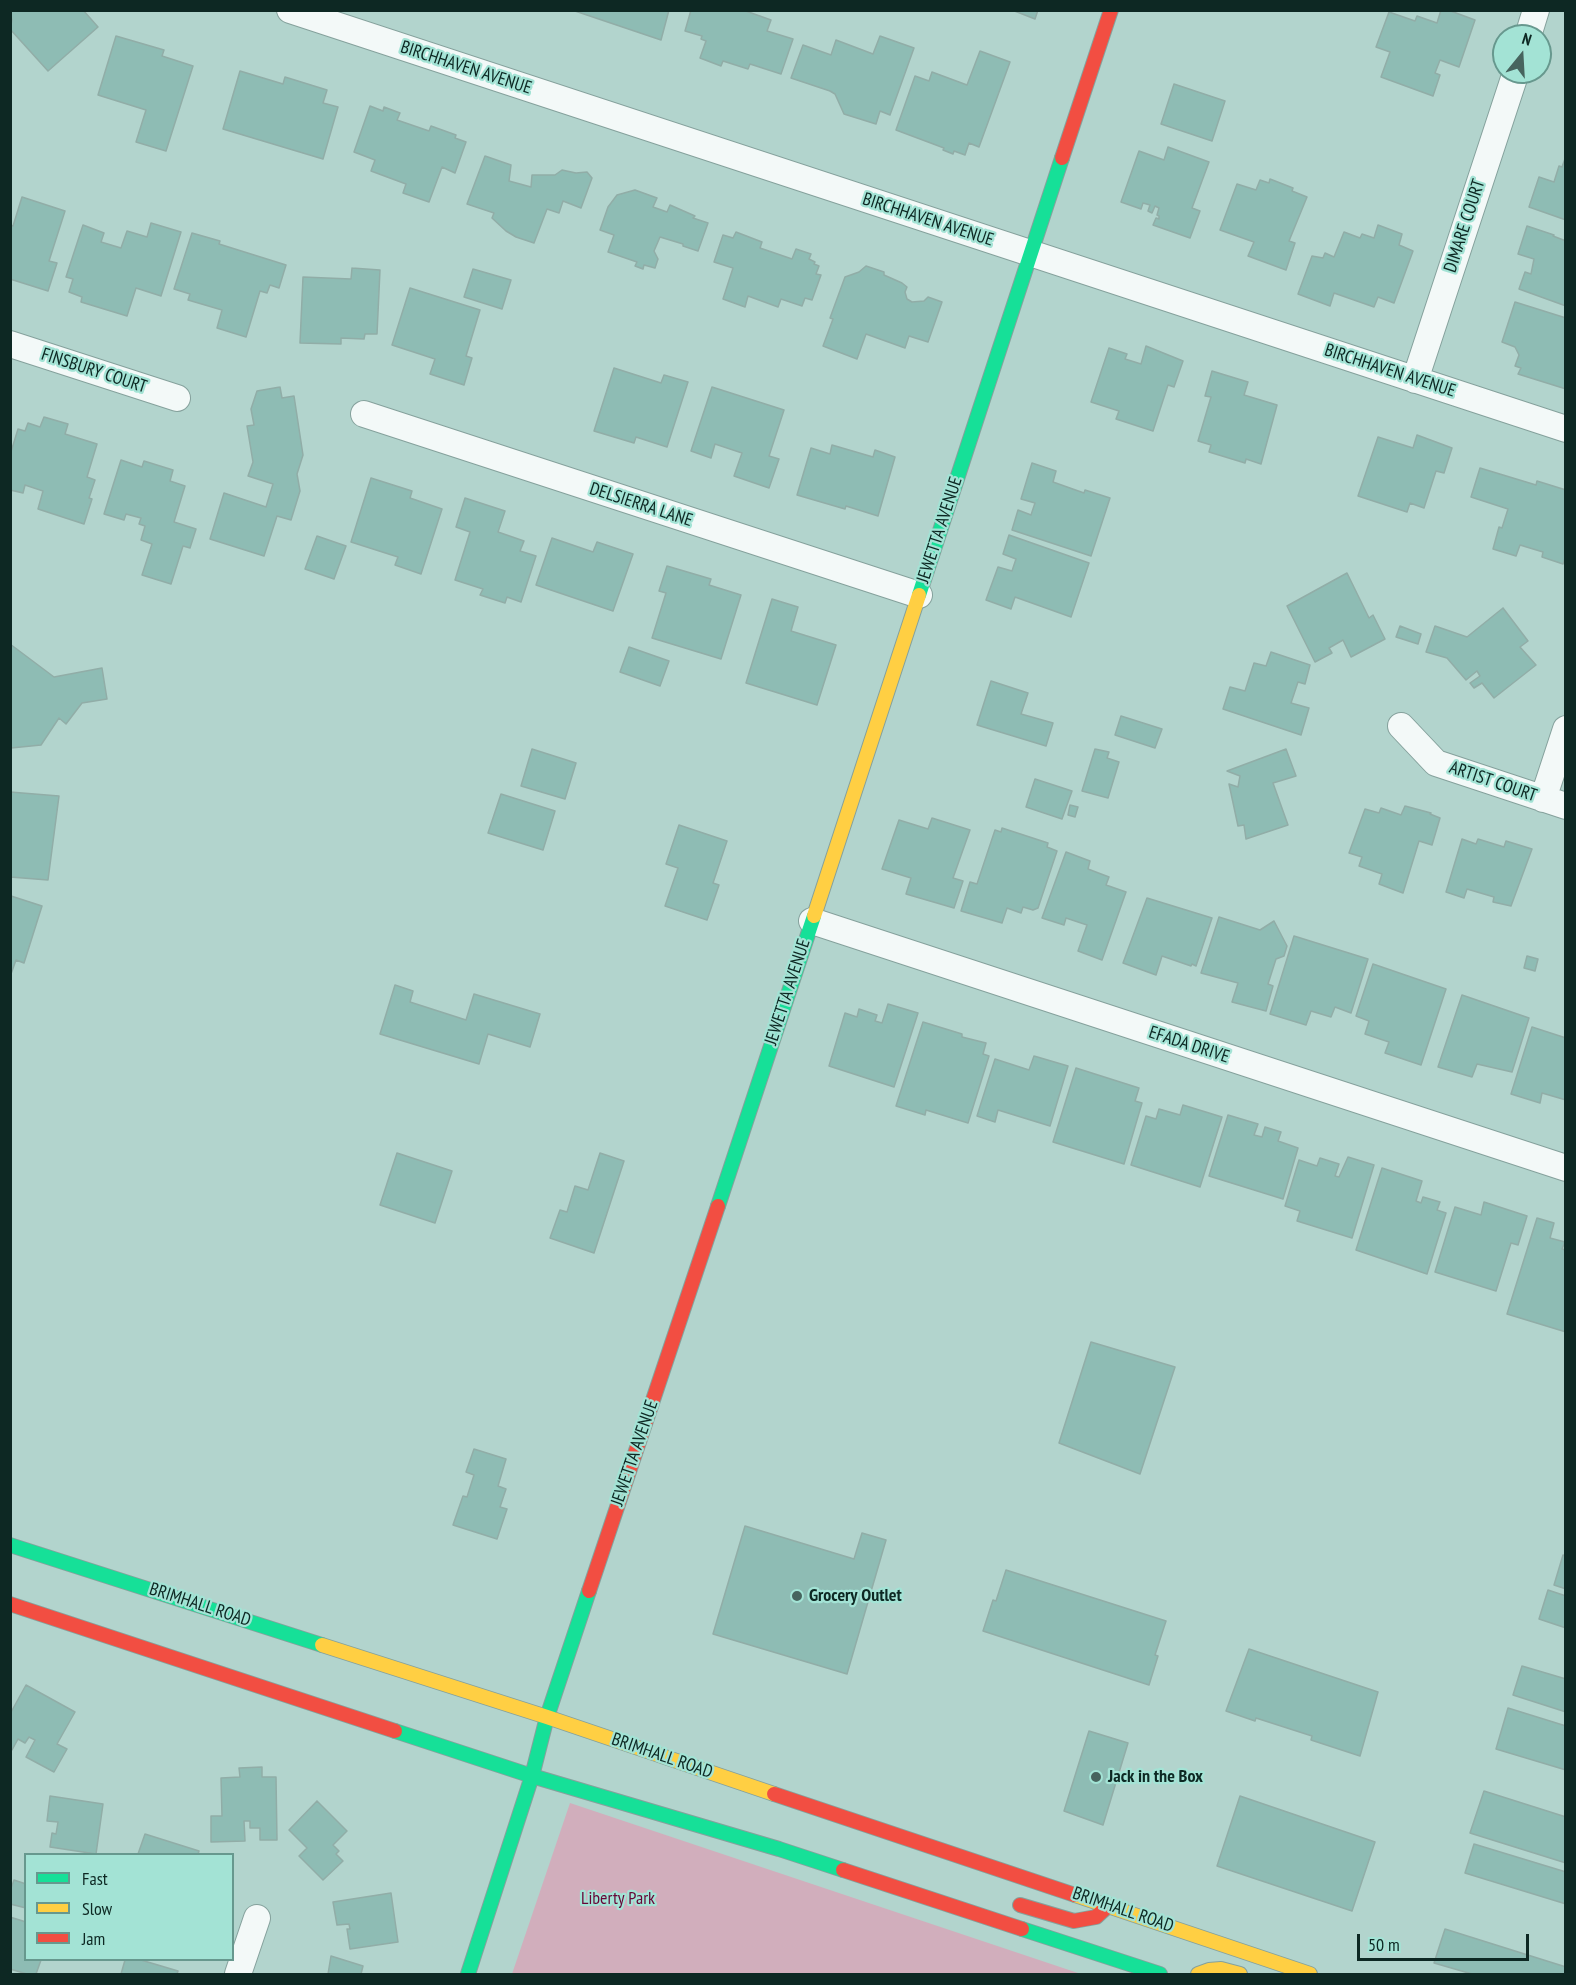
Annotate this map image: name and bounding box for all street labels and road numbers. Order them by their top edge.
street label: BIRCHHAVEN AVENUE [398,37,534,99]
street label: DIMARE COURT [1440,177,1490,275]
street label: BIRCHHAVEN AVENUE [860,189,996,251]
street label: BIRCHHAVEN AVENUE [1322,340,1458,402]
street label: FINSBURY COURT [39,344,149,398]
street label: JEWETTA AVENUE [913,474,967,586]
street label: DELSIERRA LANE [587,478,695,532]
street label: ARTIST COURT [1446,757,1540,807]
street label: JEWETTA AVENUE [761,936,815,1048]
street label: EFADA DRIVE [1146,1022,1232,1068]
street label: JEWETTA AVENUE [607,1397,663,1509]
street label: BRIMHALL ROAD [147,1578,253,1632]
street label: BRIMHALL ROAD [609,1729,715,1783]
street label: BRIMHALL ROAD [1070,1883,1176,1937]

